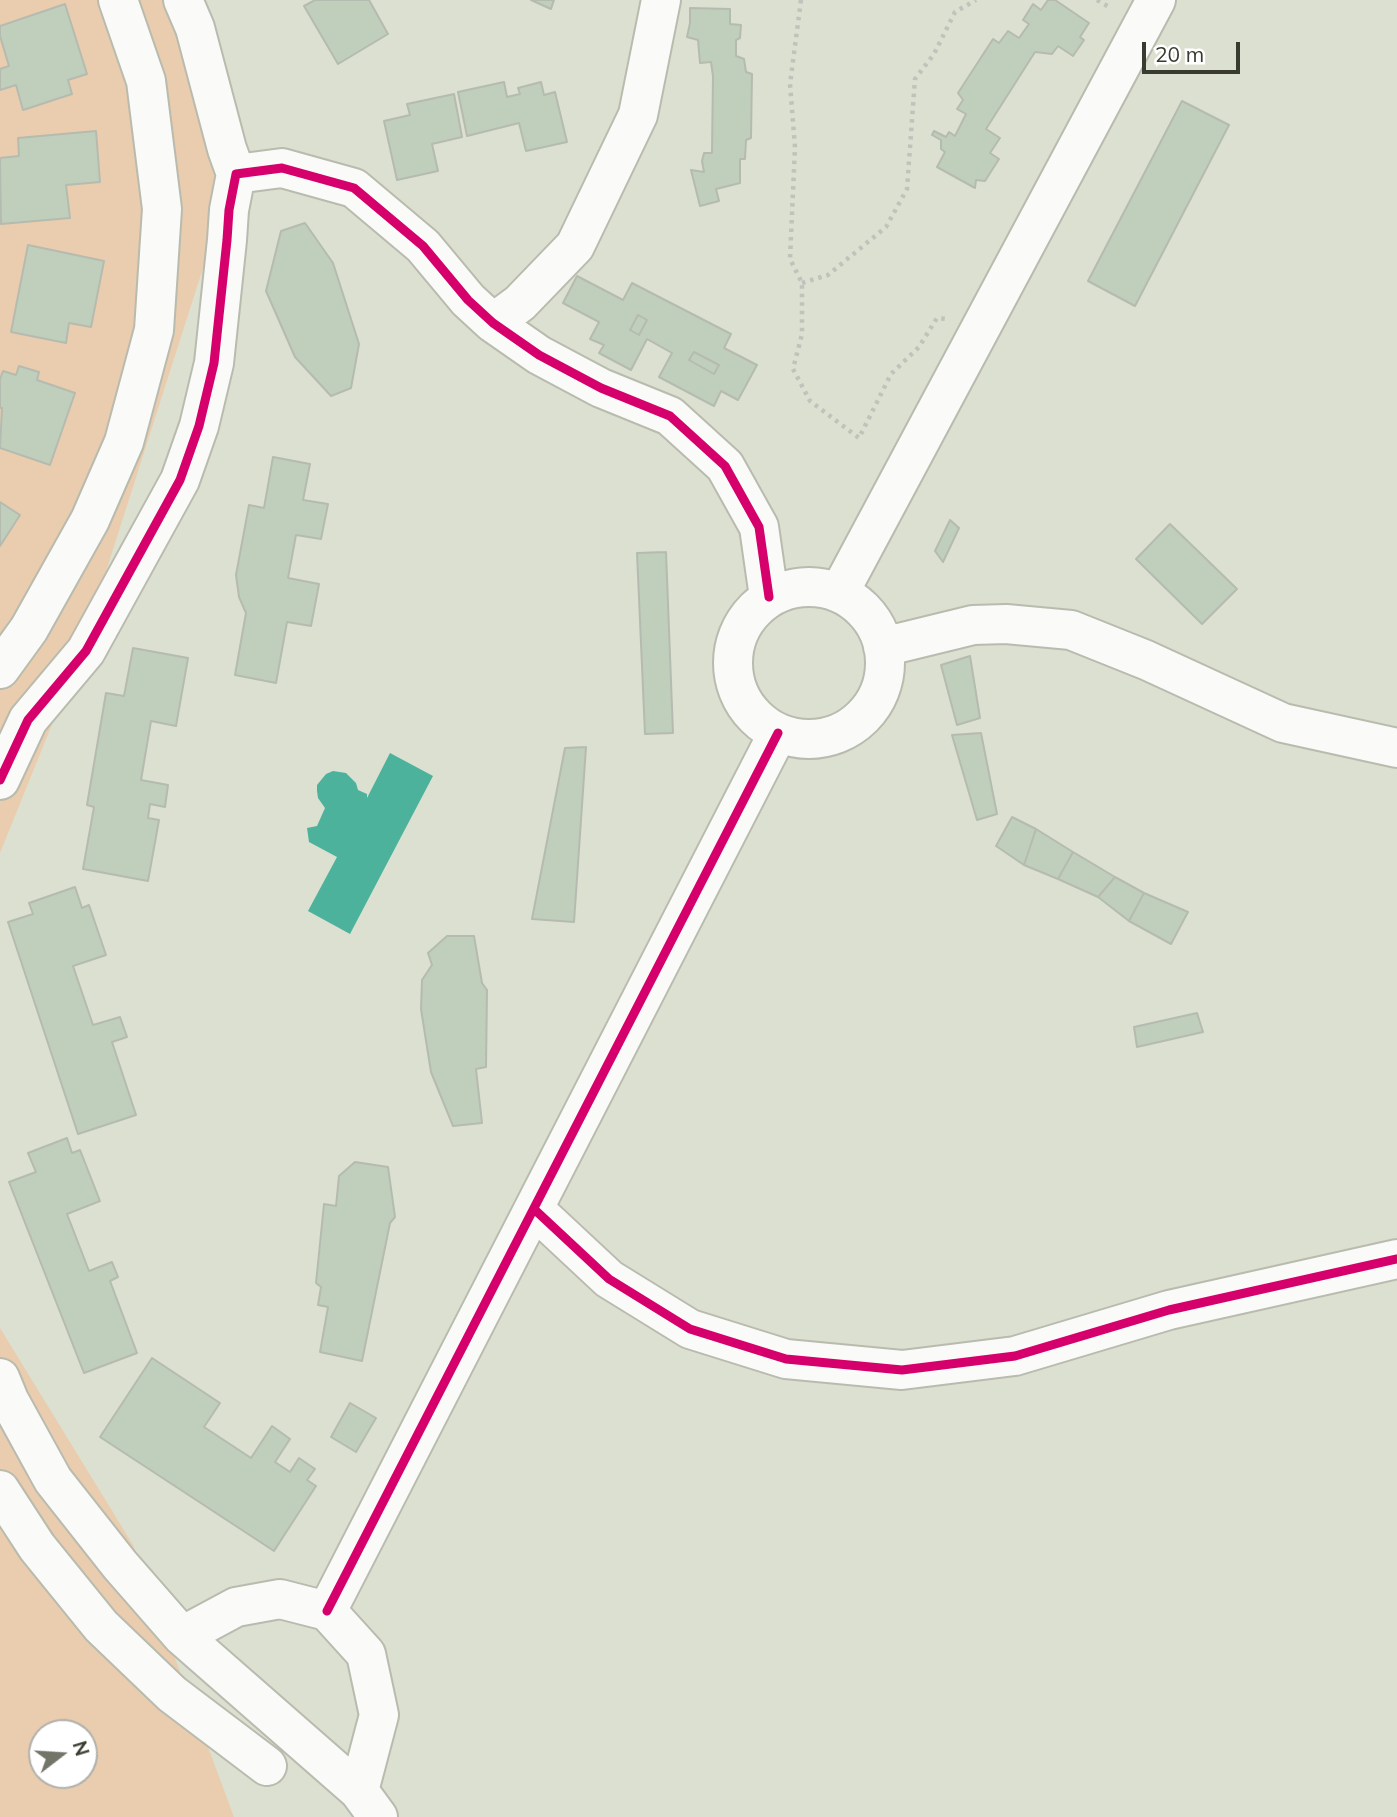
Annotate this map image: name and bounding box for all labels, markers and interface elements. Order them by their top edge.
scale bar [1145,28,1243,72]
text: 20 m [1155,41,1204,67]
north arrow [28,1719,98,1789]
text: N [68,1738,95,1759]

